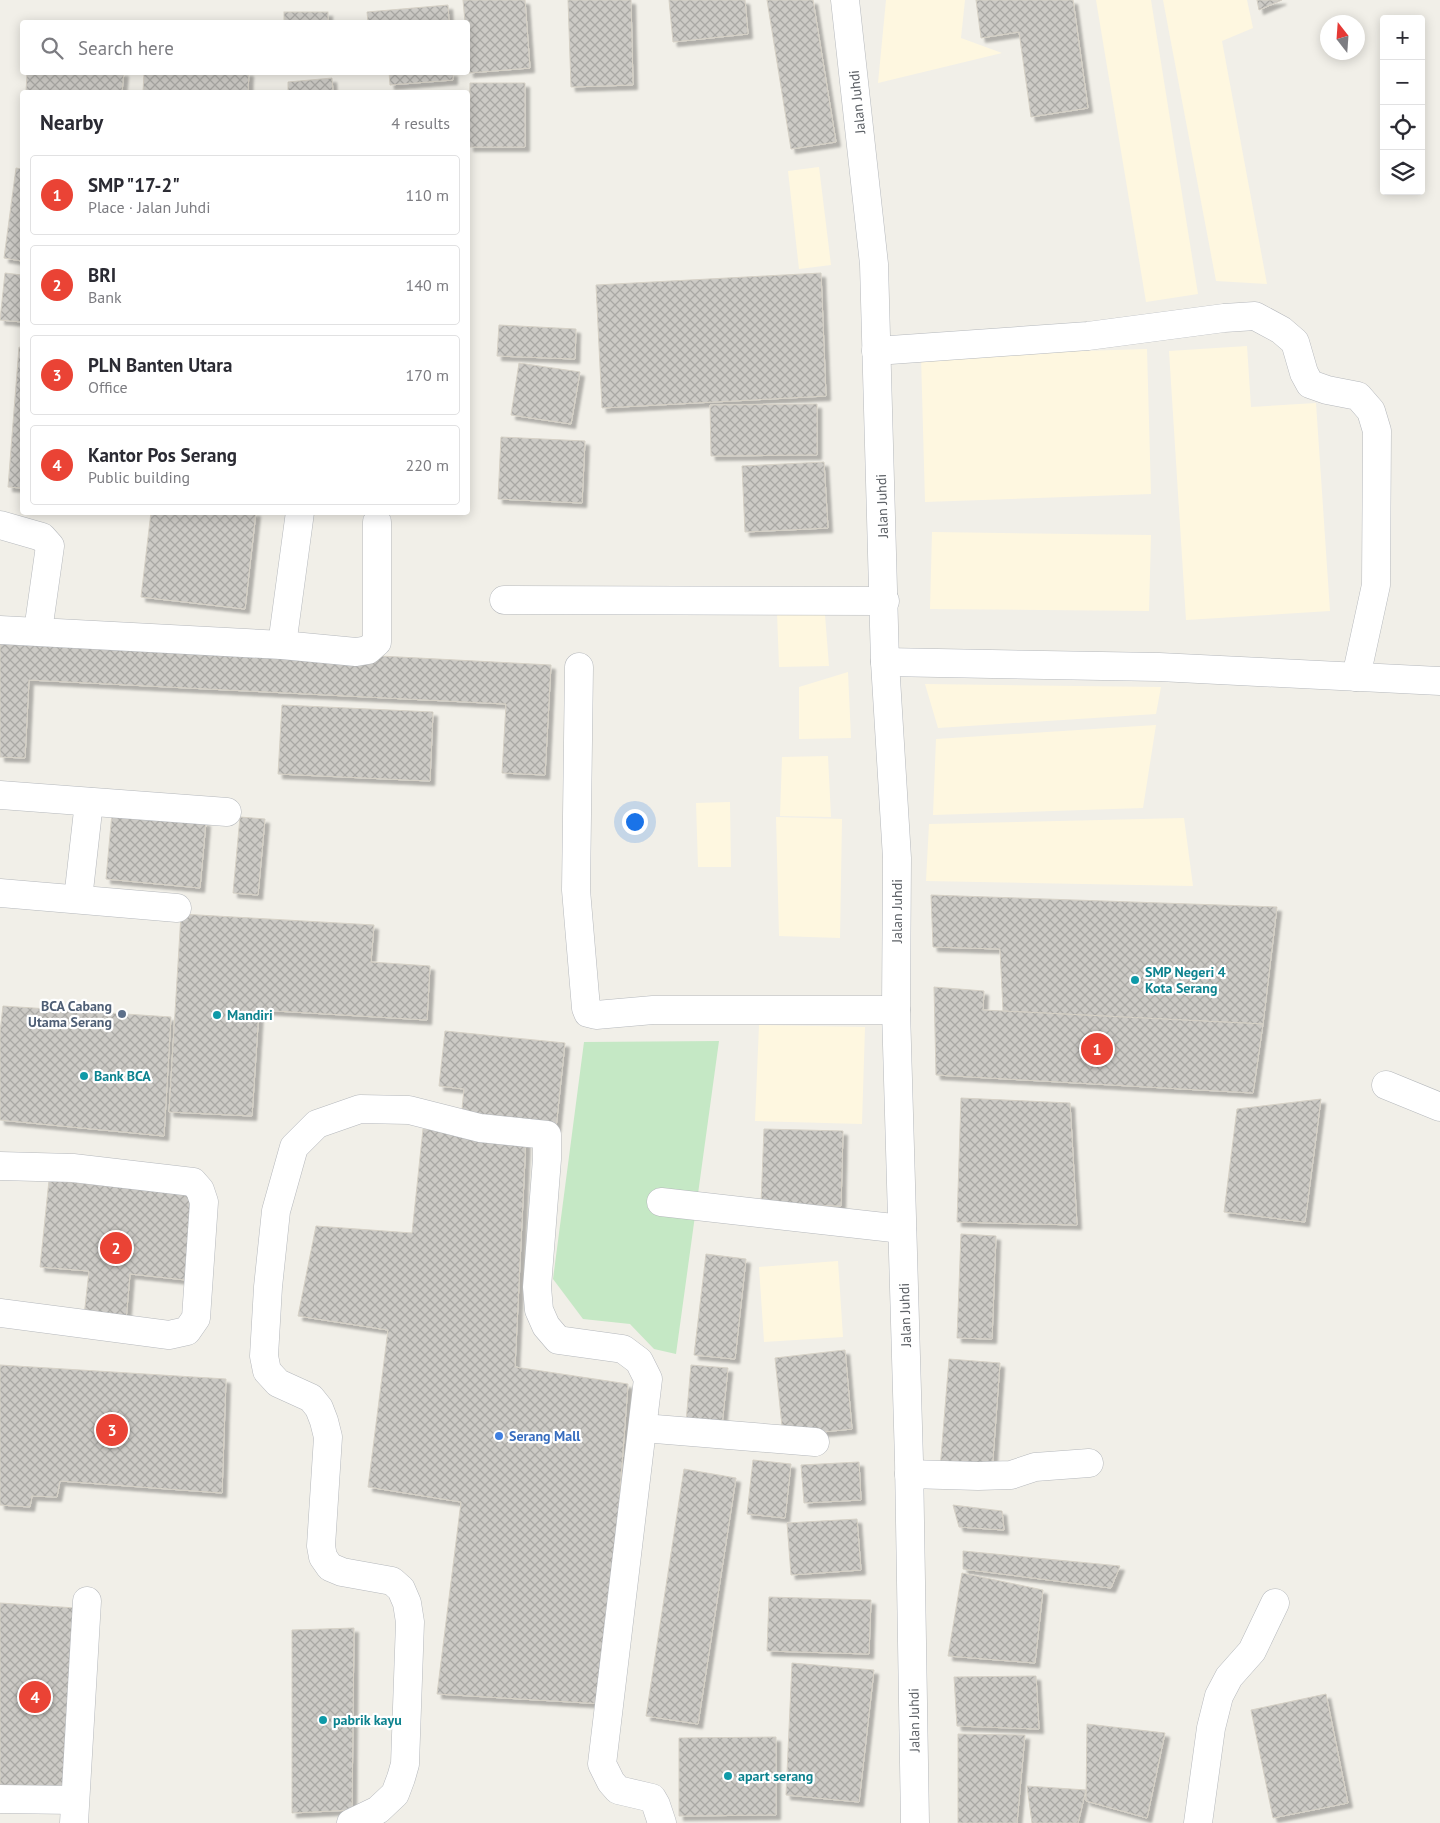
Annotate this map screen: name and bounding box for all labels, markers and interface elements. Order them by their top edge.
north arrow [1320,15,1365,60]
map controls [1380,15,1425,195]
button: + [1380,15,1425,60]
search box [20,20,470,75]
icon: search [38,34,66,62]
text: Search here [78,36,174,60]
button: − [1380,60,1425,105]
street label: Jalan Juhdi [845,69,869,136]
button: locate [1380,105,1425,150]
text: Nearby [40,109,103,136]
text: 4 results [391,113,450,133]
button: layers [1380,150,1425,195]
text: SMP "17-2" [88,173,180,197]
text: 1 [52,185,62,205]
text: 110 m [406,185,449,205]
text: Place · Jalan Juhdi [88,197,211,217]
text: BRI [88,263,116,287]
text: 2 [52,275,62,295]
text: 140 m [406,275,449,295]
text: Bank [88,287,122,307]
text: PLN Banten Utara [88,353,232,377]
text: 3 [52,365,62,385]
text: 170 m [406,365,449,385]
text: Office [88,377,128,397]
text: Kantor Pos Serang [88,443,237,467]
text: 4 [52,455,62,475]
text: 220 m [406,455,449,475]
text: Public building [88,467,190,487]
street label: Jalan Juhdi [872,474,892,539]
your location [622,809,648,835]
street label: Jalan Juhdi [888,879,906,944]
place label: SMP Negeri 4 Kota Serang [1145,963,1226,997]
marker: SMP Negeri 4 Kota Serang [1129,974,1141,986]
place label: BCA Cabang Utama Serang [28,997,112,1031]
place label: Mandiri [227,1006,273,1024]
marker: BCA Cabang Utama Serang [116,1008,128,1020]
marker: Mandiri [211,1009,223,1021]
pin: 1 [1081,1030,1113,1068]
place label: Bank BCA [94,1067,151,1085]
marker: Bank BCA [78,1070,90,1082]
pin: 2 [100,1229,132,1267]
street label: Jalan Juhdi [895,1283,915,1348]
pin: 3 [96,1411,128,1449]
place label: Serang Mall [509,1427,581,1445]
marker: Serang Mall [493,1430,505,1442]
pin: 4 [19,1678,51,1716]
street label: Jalan Juhdi [904,1688,924,1753]
place label: pabrik kayu [333,1711,402,1729]
marker: pabrik kayu [317,1714,329,1726]
place label: apart serang [738,1767,813,1785]
marker: apart serang [722,1770,734,1782]

